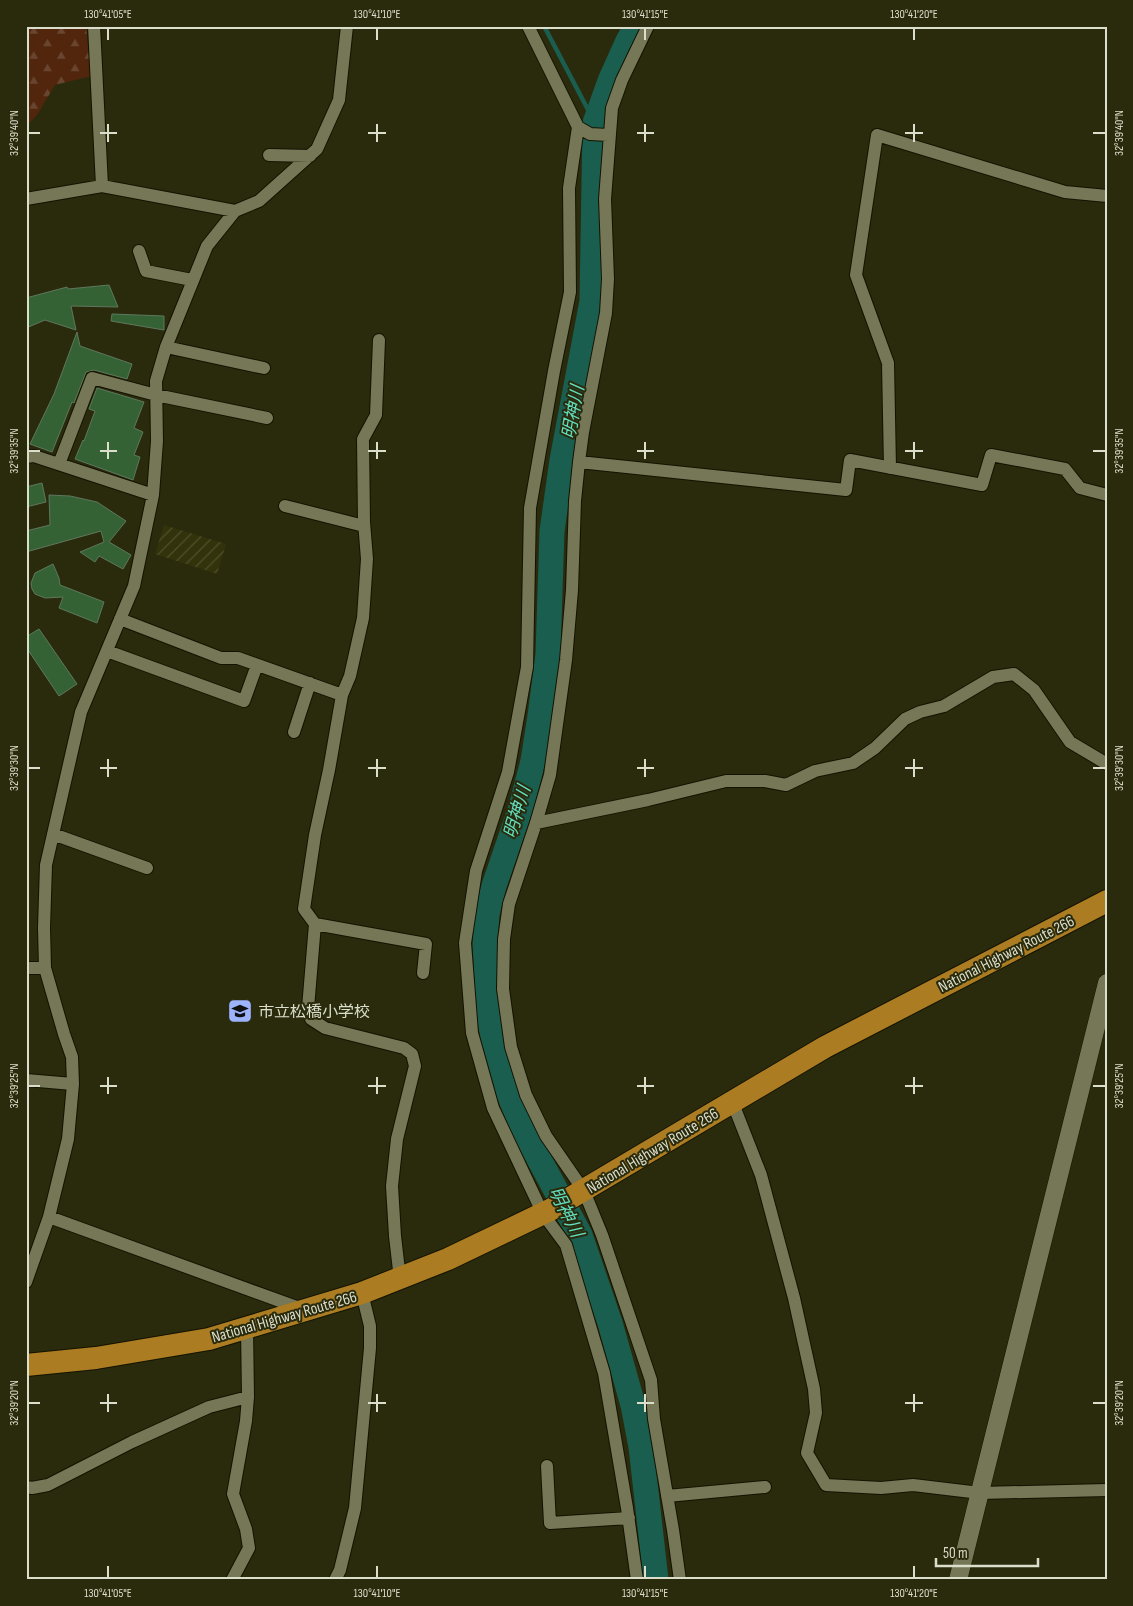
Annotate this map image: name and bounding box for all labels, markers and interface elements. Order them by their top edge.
text: 130°41'05"E [84,7,132,22]
text: 130°41'10"E [354,7,400,22]
text: 130°41'15"E [622,7,668,22]
text: 130°41'20"E [890,7,938,22]
text: 32°39'40"N [7,110,22,156]
text: 32°39'40"N [1112,110,1127,156]
water label: 明神川 [558,382,589,440]
text: 32°39'35"N [7,428,22,474]
text: 32°39'35"N [1112,428,1127,474]
text: 32°39'30"N [7,745,22,791]
text: 32°39'30"N [1112,745,1127,791]
water label: 明神川 [500,781,536,841]
street label: National Highway Route 266 [936,912,1078,997]
school or university icon: 市立松橋小学校 [227,998,253,1024]
place label: 市立松橋小学校 [258,1003,370,1022]
text: 32°39'25"N [7,1063,22,1109]
text: 32°39'25"N [1112,1063,1127,1109]
street label: National Highway Route 266 [584,1104,722,1198]
water label: 明神川 [544,1183,588,1243]
street label: National Highway Route 266 [210,1288,359,1347]
text: 32°39'20"N [7,1380,22,1426]
text: 32°39'20"N [1112,1380,1127,1426]
scale bar [936,1536,1038,1568]
text: 50 m [943,1544,968,1563]
text: 130°41'05"E [84,1586,132,1601]
text: 130°41'10"E [354,1586,400,1601]
text: 130°41'15"E [622,1586,668,1601]
text: 130°41'20"E [890,1586,938,1601]

